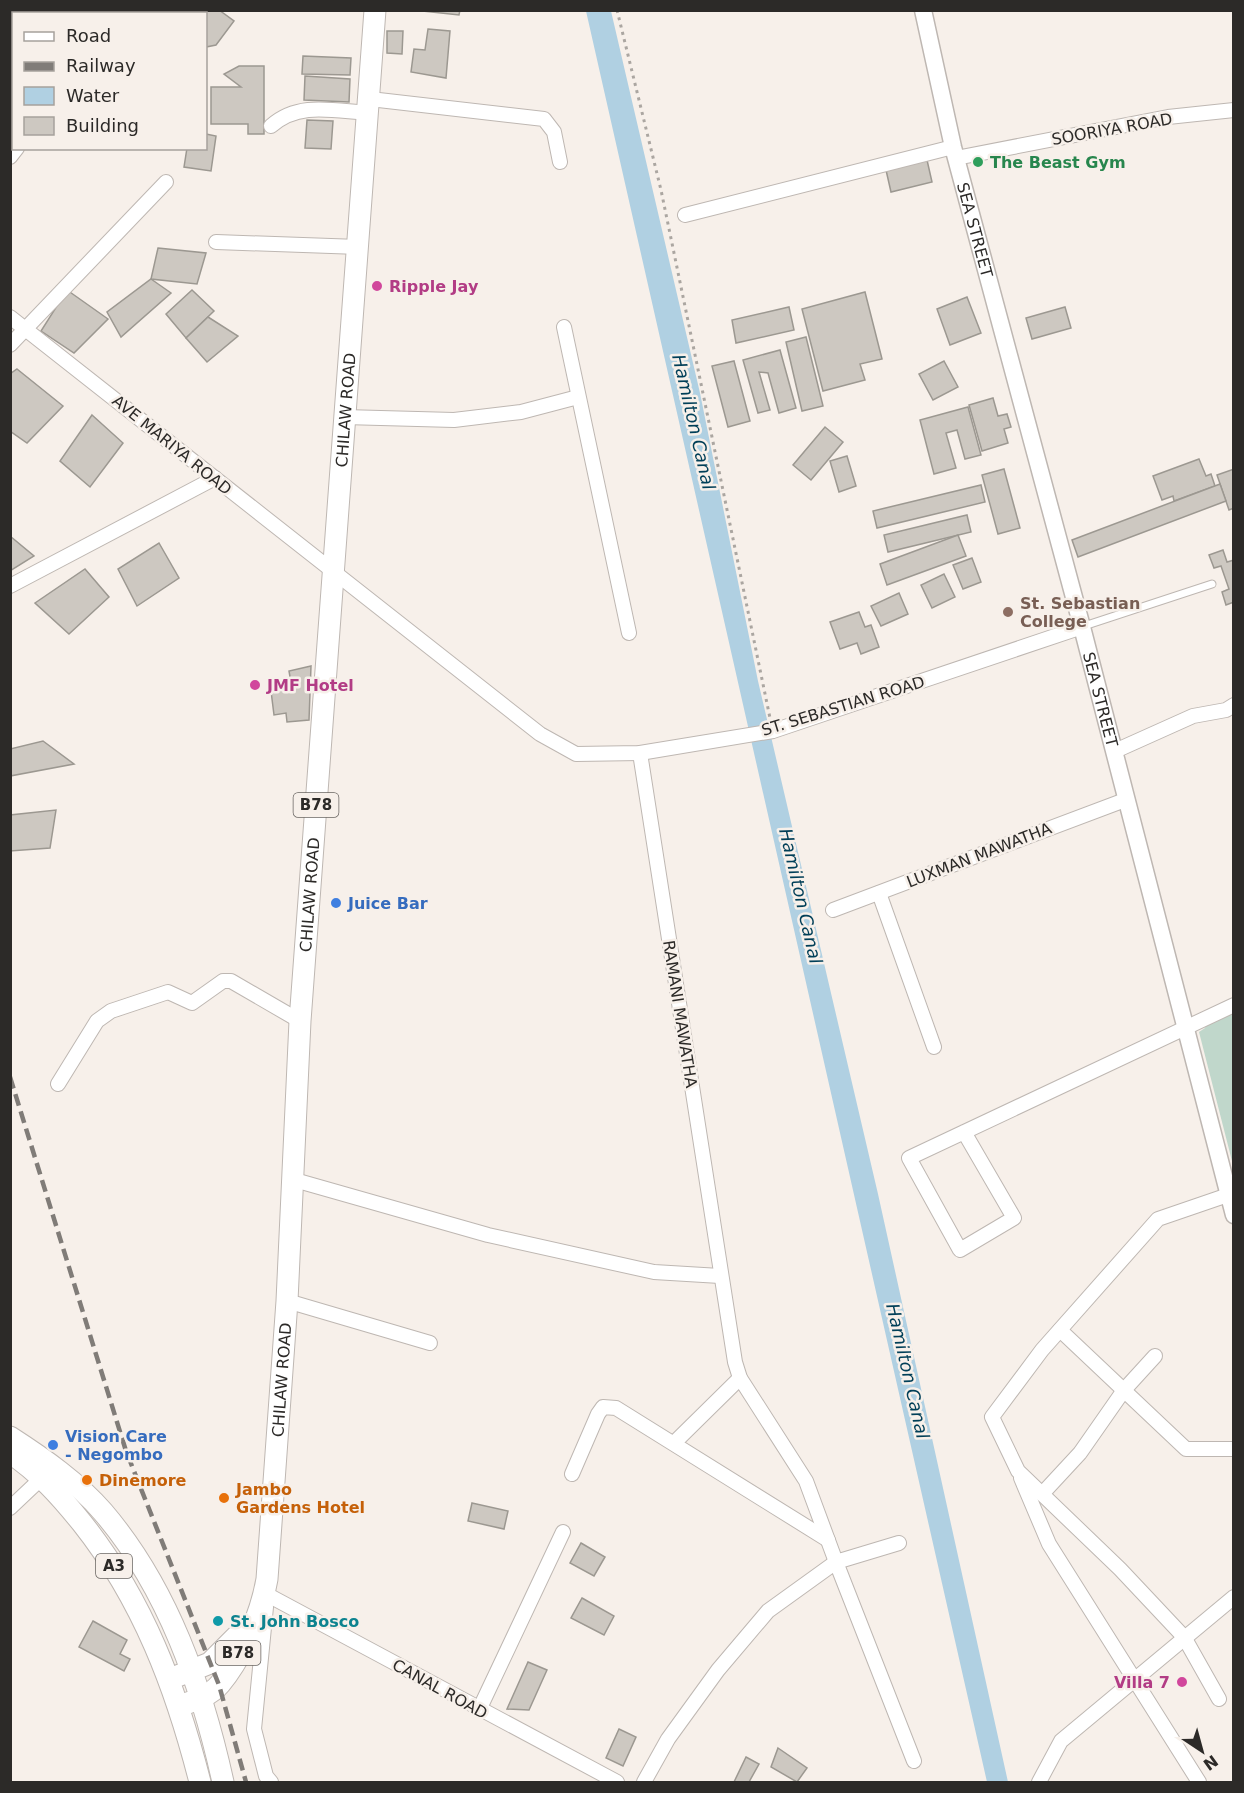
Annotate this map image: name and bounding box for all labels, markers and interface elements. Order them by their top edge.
legend [12,12,207,150]
text: Road [66,25,111,46]
text: Railway [66,55,136,76]
text: Water [66,85,120,106]
street label: SOORIYA ROAD [1050,109,1174,149]
text: Building [66,115,139,136]
place label: The Beast Gym [990,153,1126,172]
marker: The Beast Gym [971,155,985,169]
street label: SEA STREET [953,180,997,280]
place label: Ripple Jay [389,277,479,296]
marker: Ripple Jay [370,279,384,293]
street label: CHILAW ROAD [332,352,359,468]
water label: Hamilton Canal [668,352,720,492]
street label: AVE MARIYA ROAD [109,391,235,499]
place label: St. Sebastian College [1020,594,1140,631]
marker: St. Sebastian College [1001,605,1015,619]
street label: SEA STREET [1079,650,1122,749]
street label: ST. SEBASTIAN ROAD [759,672,927,740]
place label: JMF Hotel [266,676,354,695]
marker: JMF Hotel [248,678,262,692]
road number: B78 [294,793,338,817]
street label: LUXMAN MAWATHA [904,819,1054,891]
water label: Hamilton Canal [775,826,827,966]
street label: CHILAW ROAD [296,837,323,953]
place label: Juice Bar [347,894,428,913]
marker: Juice Bar [329,896,343,910]
street label: RAMANI MAWATHA [659,939,701,1089]
water label: Hamilton Canal [882,1301,934,1441]
street label: CHILAW ROAD [268,1322,295,1438]
place label: Vision Care - Negombo [65,1427,167,1464]
marker: Vision Care - Negombo [46,1438,60,1452]
place label: Dinemore [99,1471,187,1490]
marker: Dinemore [80,1473,94,1487]
place label: Jambo Gardens Hotel [235,1480,365,1517]
marker: Jambo Gardens Hotel [217,1491,231,1505]
road number: A3 [96,1554,132,1578]
place label: St. John Bosco [230,1612,359,1631]
marker: St. John Bosco [211,1614,225,1628]
road number: B78 [216,1641,260,1665]
street label: CANAL ROAD [389,1655,491,1723]
place label: Villa 7 [1114,1673,1170,1692]
marker: Villa 7 [1175,1675,1189,1689]
north arrow [1172,1721,1232,1781]
text: N [1200,1751,1222,1774]

